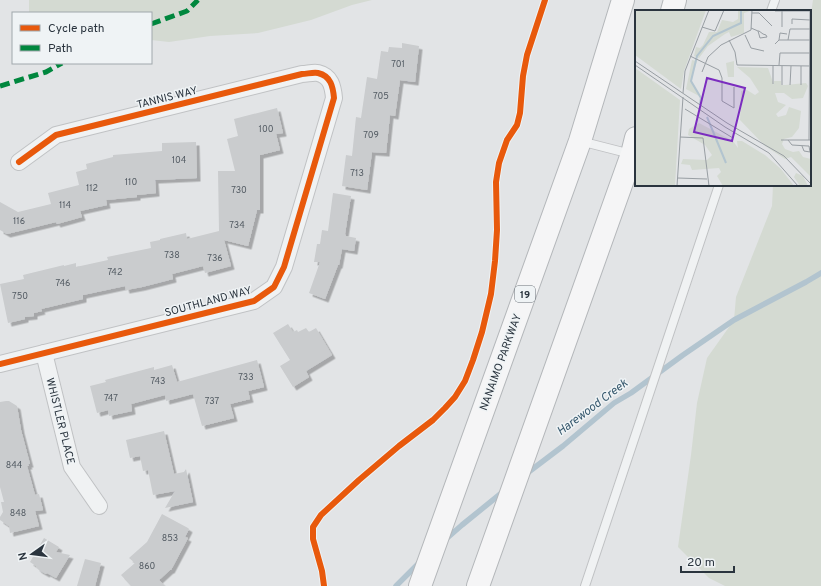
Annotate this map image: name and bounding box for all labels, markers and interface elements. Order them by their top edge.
inset map [635,10,811,186]
legend [12,12,152,64]
text: Cycle path [48,21,105,37]
text: Path [48,41,73,57]
house number: 701 [391,59,405,70]
street label: TANNIS WAY [135,84,199,112]
house number: 705 [373,91,389,102]
house number: 100 [259,124,274,135]
house number: 709 [363,130,379,141]
house number: 104 [172,155,187,166]
house number: 713 [350,168,364,179]
house number: 110 [125,177,137,188]
house number: 112 [86,183,98,194]
house number: 730 [231,185,247,196]
house number: 114 [59,200,71,211]
house number: 116 [13,216,25,227]
house number: 734 [229,220,245,231]
house number: 738 [164,250,180,261]
house number: 736 [207,253,223,264]
house number: 742 [108,267,122,278]
house number: 746 [56,278,70,289]
street label: SOUTHLAND WAY [163,284,253,320]
road number: 19 [515,286,535,302]
house number: 750 [12,291,28,302]
street label: NANAIMO PARKWAY [477,312,525,413]
house number: 733 [238,372,254,383]
water label: Harewood Creek [554,375,632,440]
street label: WHISTLER PLACE [42,376,78,466]
house number: 743 [151,376,165,387]
house number: 747 [104,393,118,404]
house number: 737 [205,396,220,407]
house number: 844 [6,460,23,471]
house number: 848 [10,508,26,519]
house number: 853 [162,533,178,544]
north arrow [12,534,52,574]
scale bar [681,548,734,574]
text: N [16,551,31,562]
text: 20 m [687,555,715,571]
house number: 860 [139,561,156,572]

